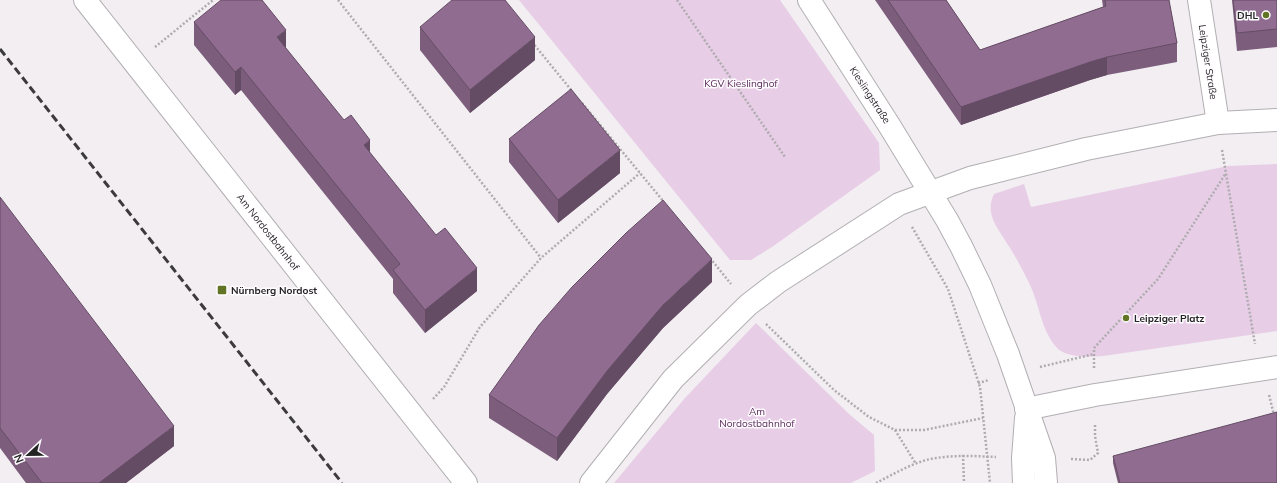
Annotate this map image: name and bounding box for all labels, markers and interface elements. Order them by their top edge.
place label: DHL [1237,9,1258,22]
marker: DHL [1261,10,1271,20]
street label: Leipziger Straße [1196,24,1220,100]
street label: Kieslingstraße [847,64,893,126]
park label: KGV Kieslinghof [704,77,778,90]
street label: Am Nordostbahnhof [234,191,303,274]
marker: Nürnberg Nordost [216,284,228,296]
place label: Nürnberg Nordost [231,284,317,297]
place label: Leipziger Platz [1134,312,1205,325]
marker: Leipziger Platz [1121,313,1131,323]
park label: Am Nordostbahnhof [719,405,795,430]
north arrow [8,435,48,475]
text: N [11,452,27,465]

